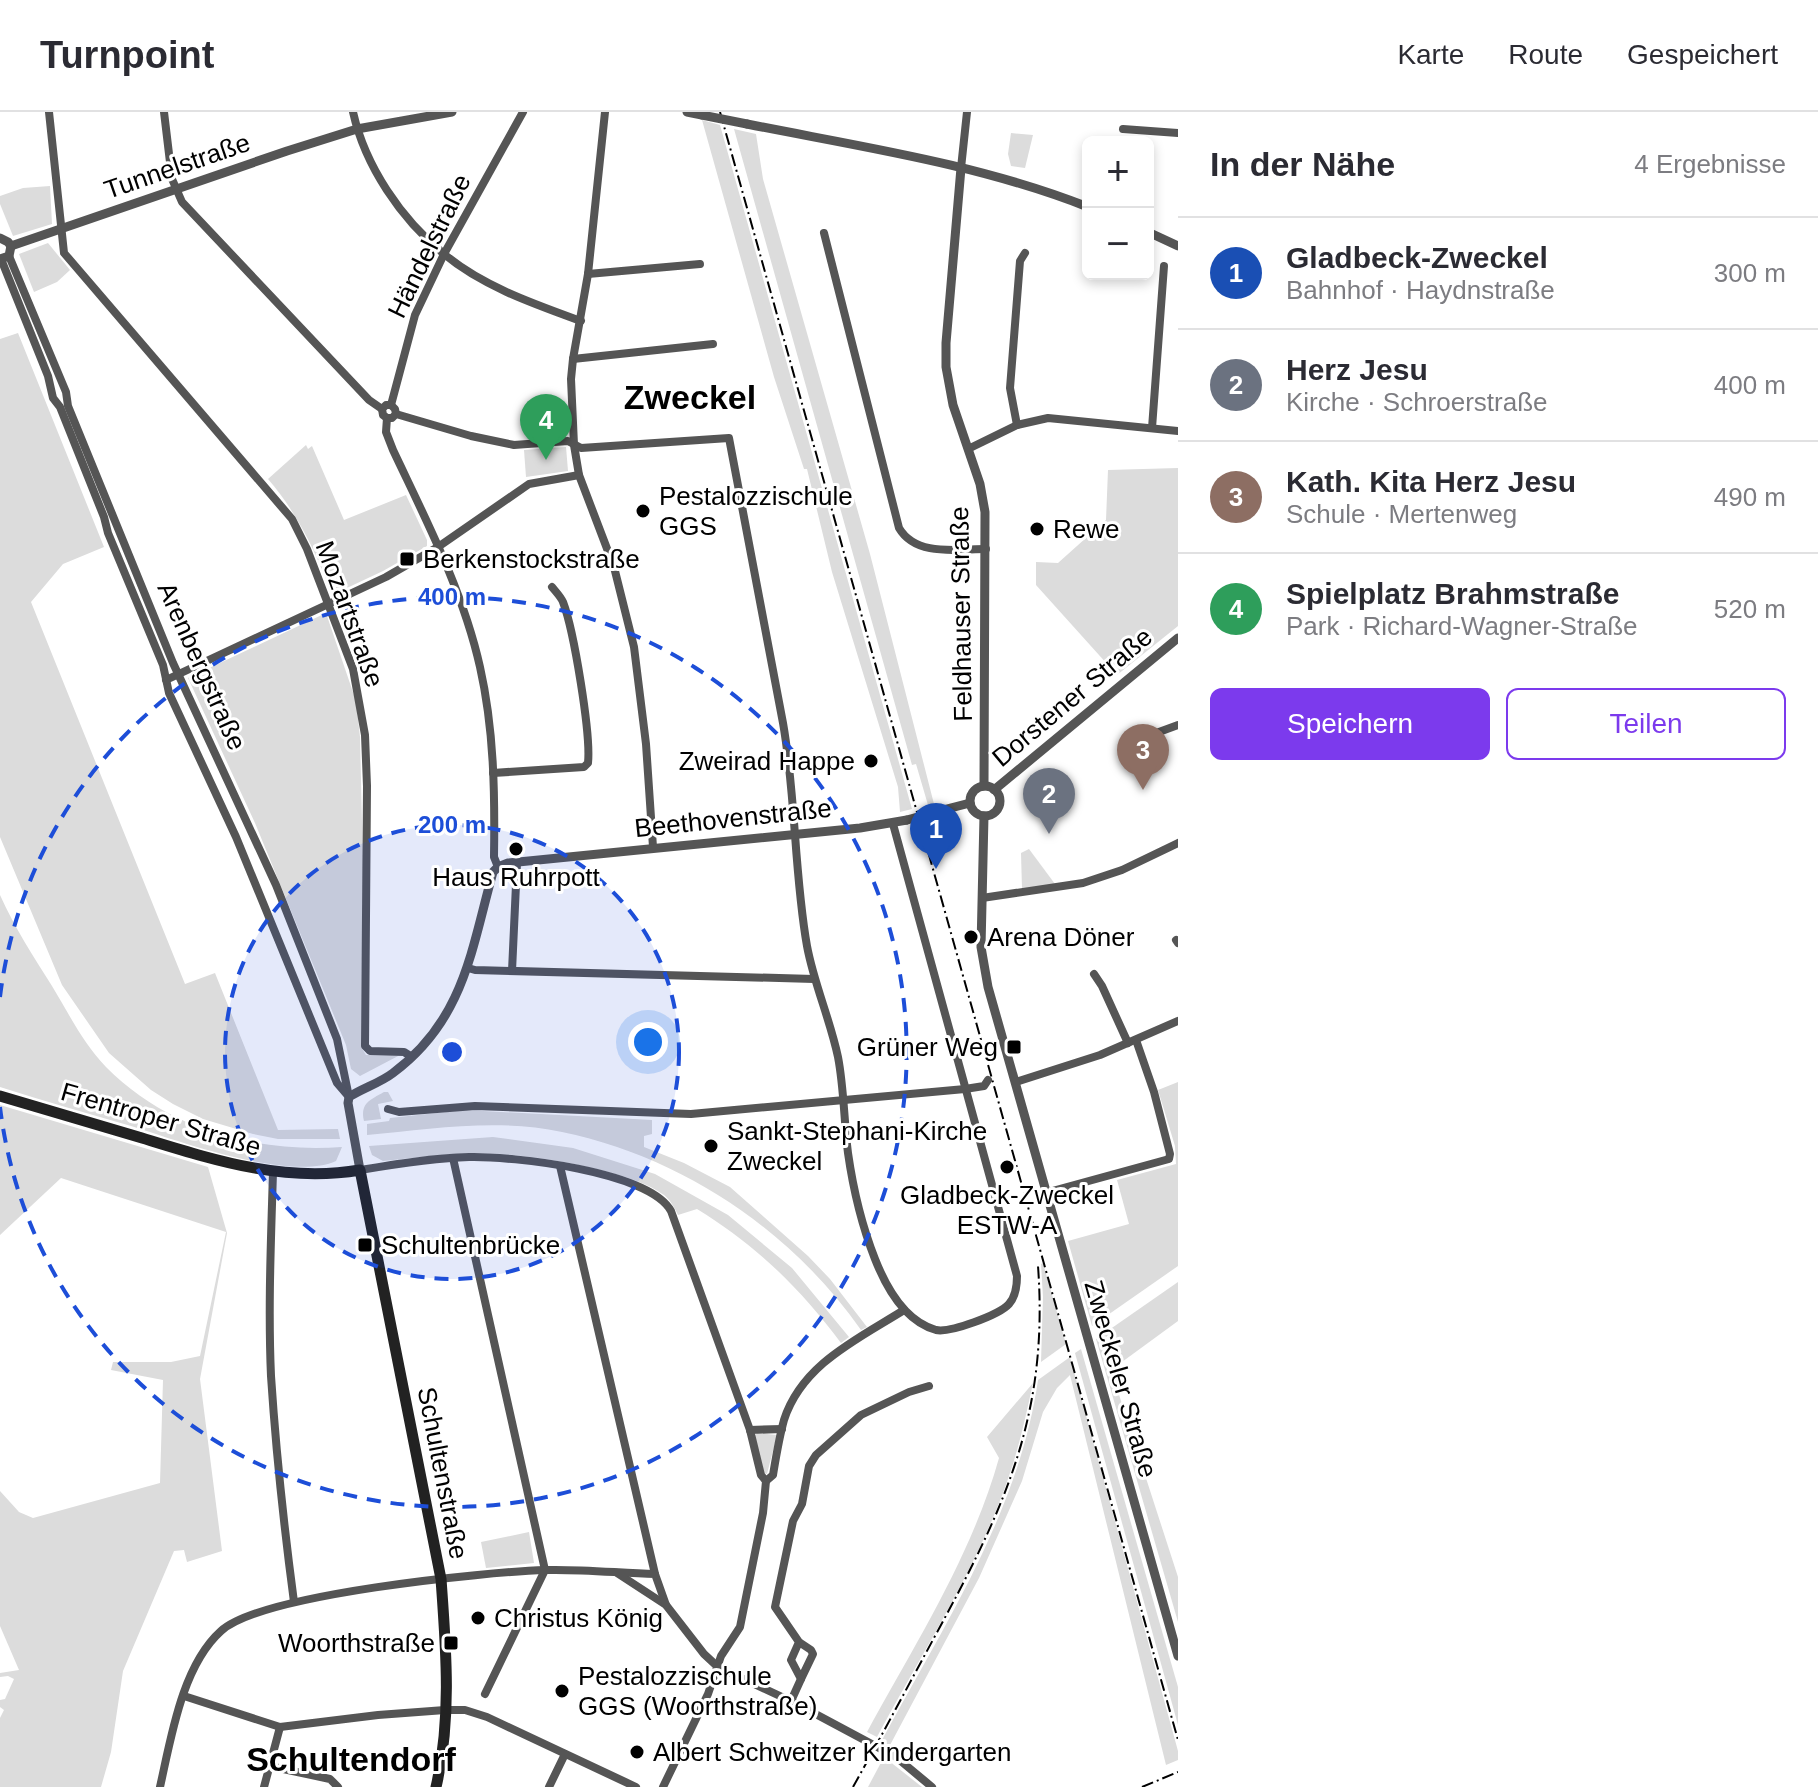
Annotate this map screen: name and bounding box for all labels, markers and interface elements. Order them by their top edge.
text: Turnpoint [40,34,214,76]
text: Karte [1397,39,1464,70]
text: Route [1508,39,1583,70]
text: Gespeichert [1627,39,1778,70]
street label: Tunnelstraße [100,127,254,205]
map controls [1082,136,1154,280]
button: + [1082,136,1154,208]
text: In der Nähe [1210,145,1395,183]
text: 4 Ergebnisse [1634,149,1786,179]
street label: Händelstraße [381,169,477,323]
button: − [1082,208,1154,280]
text: Gladbeck-Zweckel [1286,241,1548,274]
text: 1 [1229,258,1243,288]
text: 300 m [1714,258,1786,288]
text: Bahnhof · Haydnstraße [1286,275,1555,305]
text: Herz Jesu [1286,353,1428,386]
text: 2 [1229,370,1243,400]
text: 400 m [1714,370,1786,400]
district label: Zweckel [624,378,756,416]
text: Kirche · Schroerstraße [1286,387,1548,417]
pin: 4 [520,394,572,460]
text: Kath. Kita Herz Jesu [1286,465,1576,498]
place label: Pestalozzischule GGS [659,481,853,541]
text: 3 [1229,482,1243,512]
text: 490 m [1714,482,1786,512]
text: Schule · Mertenweg [1286,499,1517,529]
marker: Pestalozzischule GGS [634,502,652,520]
street label: Feldhauser Straße [944,506,978,722]
place label: Rewe [1053,514,1119,544]
marker: Rewe [1028,520,1046,538]
street label: Mozartstraße [310,537,390,691]
place label: Berkenstockstraße [423,544,640,574]
marker: Berkenstockstraße [398,550,416,568]
street label: Arenbergstraße [152,577,252,755]
text: Spielplatz Brahmstraße [1286,577,1619,610]
text: 400 m [418,583,486,610]
text: 4 [1229,594,1243,624]
text: 520 m [1714,594,1786,624]
text: Park · Richard-Wagner-Straße [1286,611,1638,641]
street label: Dorstener Straße [986,621,1158,773]
button: Speichern [1210,688,1490,760]
button: Teilen [1506,688,1786,760]
pin: 3 [1117,724,1169,790]
place label: Zweirad Happe [679,746,855,776]
marker: Zweirad Happe [862,752,880,770]
pin: 2 [1023,768,1075,834]
street label: Beethovenstraße [633,793,833,843]
pin: 1 [910,803,962,869]
text: 200 m [418,811,486,838]
marker: Haus Ruhrpott [507,840,525,858]
place label: Haus Ruhrpott [432,862,601,892]
place label: Arena Döner [987,922,1135,952]
marker: Arena Döner [962,928,980,946]
your location [628,1022,668,1062]
place label: Grüner Weg [857,1032,998,1062]
centre of rings [438,1038,466,1066]
marker: Grüner Weg [1005,1038,1023,1056]
street label: Frentroper Straße [58,1076,264,1162]
place label: Sankt-Stephani-Kirche Zweckel [727,1116,987,1176]
marker: Sankt-Stephani-Kirche Zweckel [702,1137,720,1155]
marker: Gladbeck-Zweckel ESTW-A [998,1158,1016,1176]
place label: Gladbeck-Zweckel ESTW-A [900,1180,1114,1240]
place label: Schultenbrücke [381,1230,560,1260]
marker: Schultenbrücke [356,1236,374,1254]
street label: Zweckeler Straße [1079,1277,1163,1481]
street label: Schultenstraße [412,1384,474,1562]
place label: Christus König [494,1603,663,1633]
marker: Christus König [469,1609,487,1627]
place label: Woorthstraße [278,1628,435,1658]
marker: Woorthstraße [442,1634,460,1652]
place label: Pestalozzischule GGS (Woorthstraße) [578,1661,817,1721]
marker: Pestalozzischule GGS (Woorthstraße) [553,1682,571,1700]
place label: Albert Schweitzer Kindergarten [653,1737,1011,1767]
district label: Schultendorf [246,1740,457,1778]
marker: Albert Schweitzer Kindergarten [628,1743,646,1761]

